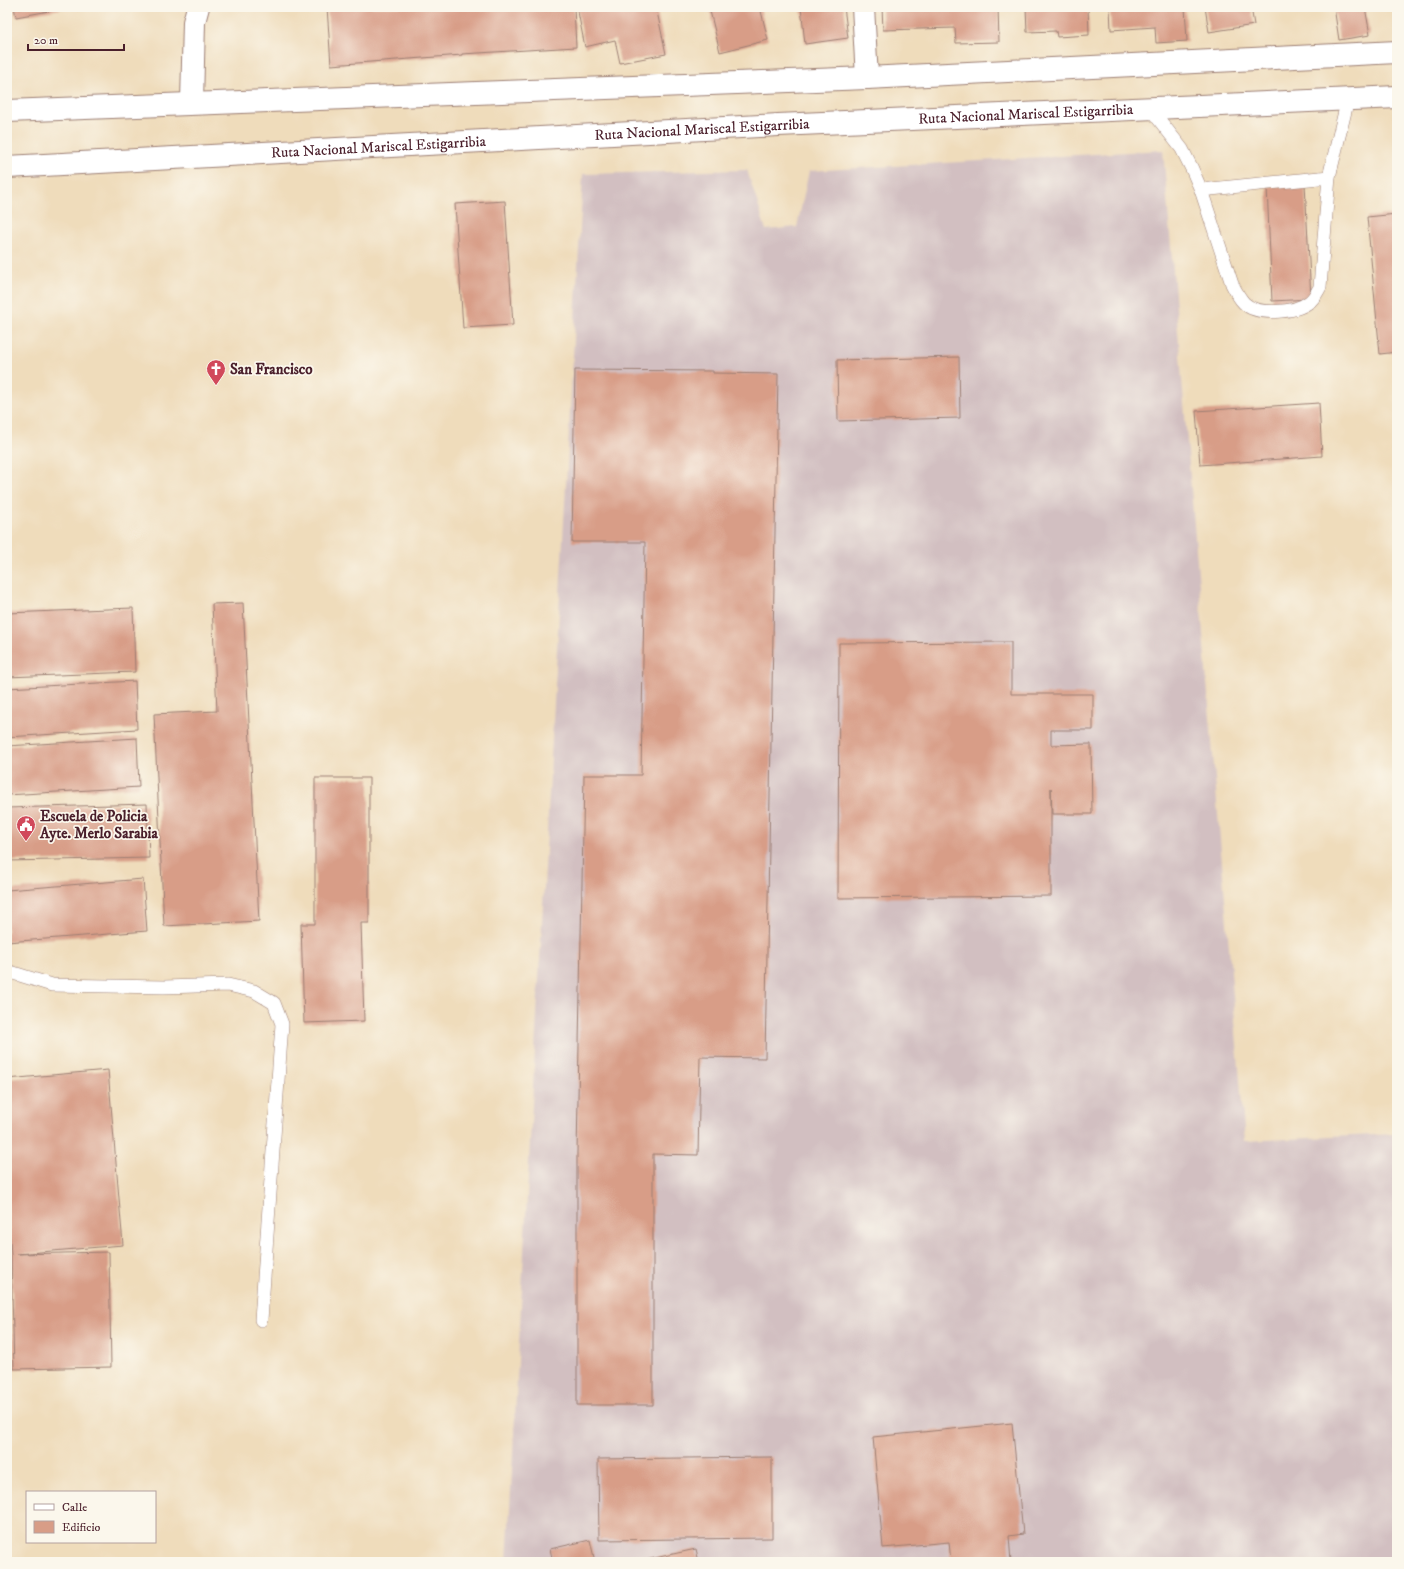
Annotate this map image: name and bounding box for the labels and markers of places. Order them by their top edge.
church icon: San Francisco [205,358,227,386]
place label: San Francisco [230,360,313,379]
place label: Escuela de Policia Ayte. Merlo Sarabia [39,807,158,843]
public building icon: Escuela de Policia Ayte. Merlo Sarabia [15,814,37,842]

